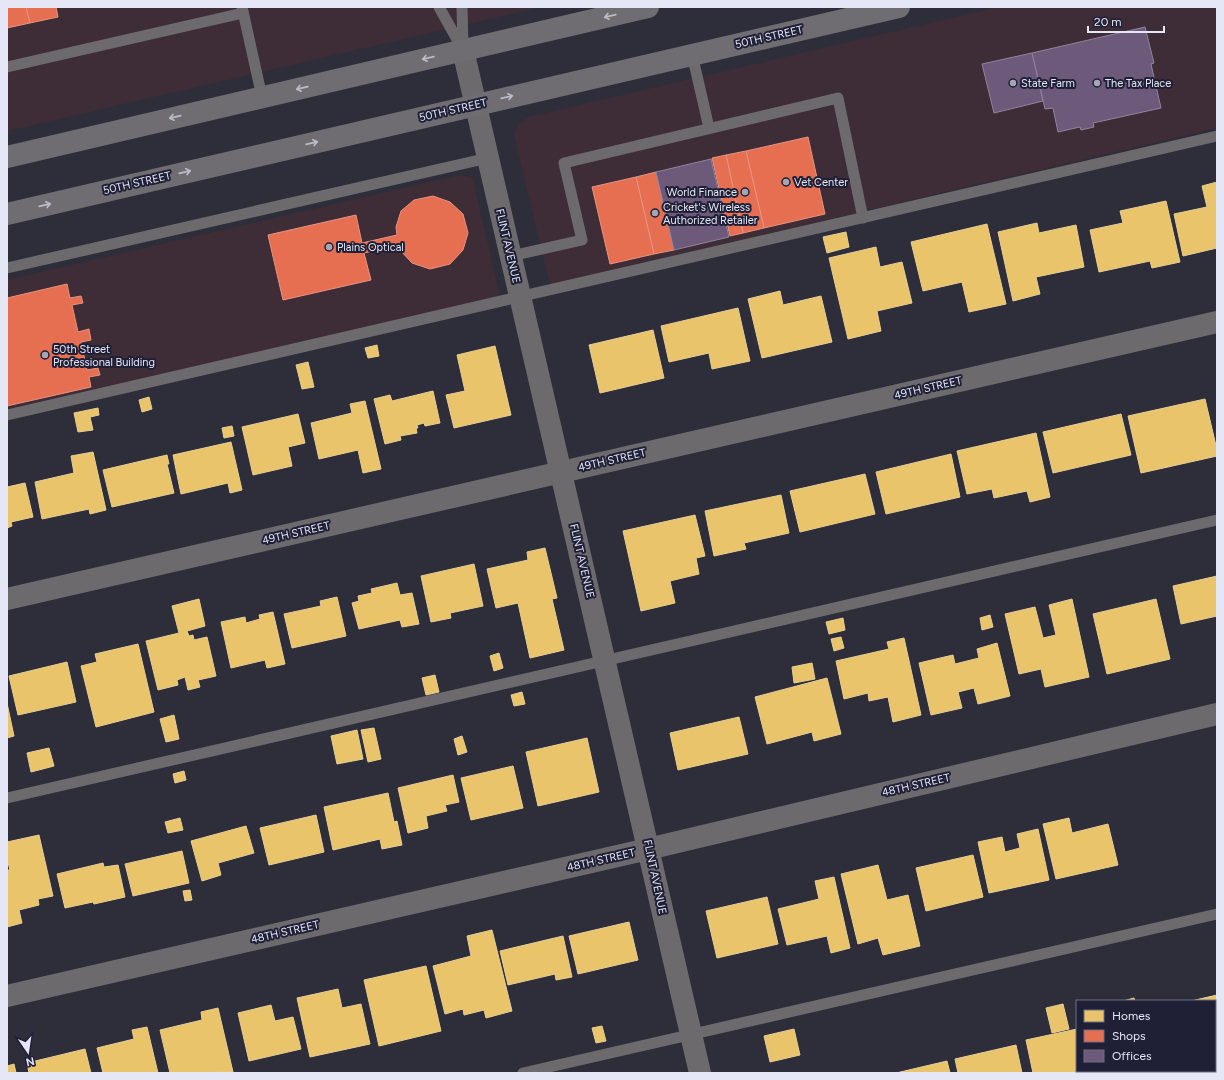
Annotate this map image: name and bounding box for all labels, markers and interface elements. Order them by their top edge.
scale bar [1088,8,1164,34]
one-way arrow [603,12,616,20]
text: 20 m [1094,15,1122,29]
street label: 50TH STREET [734,23,804,51]
one-way arrow [422,55,435,62]
place label: State Farm [1021,77,1075,90]
place label: The Tax Place [1105,77,1171,90]
marker: State Farm [1008,78,1018,88]
marker: The Tax Place [1092,78,1102,88]
one-way arrow [296,84,309,92]
one-way arrow [500,93,513,101]
street label: 50TH STREET [418,96,488,124]
one-way arrow [169,114,182,122]
one-way arrow [305,138,318,146]
one-way arrow [178,168,191,176]
street label: 50TH STREET [102,169,172,197]
place label: Vet Center [794,176,848,189]
marker: Vet Center [781,177,791,187]
place label: World Finance [667,186,737,199]
marker: World Finance [740,187,750,197]
one-way arrow [38,201,51,208]
place label: Cricket's Wireless Authorized Retailer [663,201,758,227]
street label: FLINT AVENUE [493,208,523,284]
marker: Cricket's Wireless Authorized Retailer [650,208,660,218]
place label: Plains Optical [337,241,404,254]
marker: Plains Optical [324,242,334,252]
place label: 50th Street Professional Building [53,343,155,369]
marker: 50th Street Professional Building [40,350,50,360]
street label: 49TH STREET [893,374,963,402]
street label: 49TH STREET [577,446,647,474]
street label: 49TH STREET [261,519,331,547]
street label: FLINT AVENUE [567,523,597,599]
street label: 48TH STREET [881,771,951,799]
street label: FLINT AVENUE [641,839,669,915]
street label: 48TH STREET [566,846,636,874]
street label: 48TH STREET [250,918,320,946]
legend [1076,1000,1216,1072]
text: Homes [1112,1009,1151,1023]
text: Shops [1112,1029,1146,1043]
north arrow [8,1032,48,1072]
text: Offices [1112,1049,1152,1063]
text: N [25,1054,36,1069]

